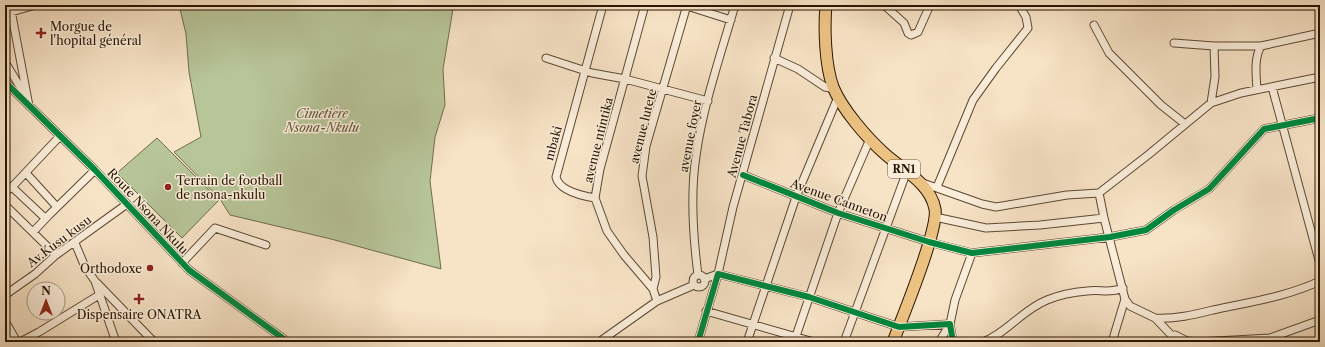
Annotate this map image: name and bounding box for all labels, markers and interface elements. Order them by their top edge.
place label: Morgue de l'hopital général [50,19,142,48]
marker: Morgue de l'hopital général [35,27,47,39]
street label: avenue lutete [626,87,660,165]
street label: Avenue Tabora [723,92,761,180]
street label: avenue ntintika [580,95,616,184]
street label: avenue foyer [676,99,704,173]
park label: Cimetière Nsona-Nkulu [284,106,360,135]
street label: mbaki [541,124,565,162]
road number: RN1 [888,160,920,178]
street label: Route Nsona Nkulu [104,165,192,257]
place label: Terrain de football de nsona-nkulu [176,173,283,202]
street label: Avenue Canneton [787,175,890,225]
marker: Terrain de football de nsona-nkulu [163,182,173,192]
street label: Av.Kusu kusu [23,212,95,271]
place label: Orthodoxe [80,261,142,276]
marker: Orthodoxe [145,263,155,273]
north arrow [26,281,66,321]
text: N [41,284,51,298]
marker: Dispensaire ONATRA [133,293,145,305]
place label: Dispensaire ONATRA [77,307,202,322]

